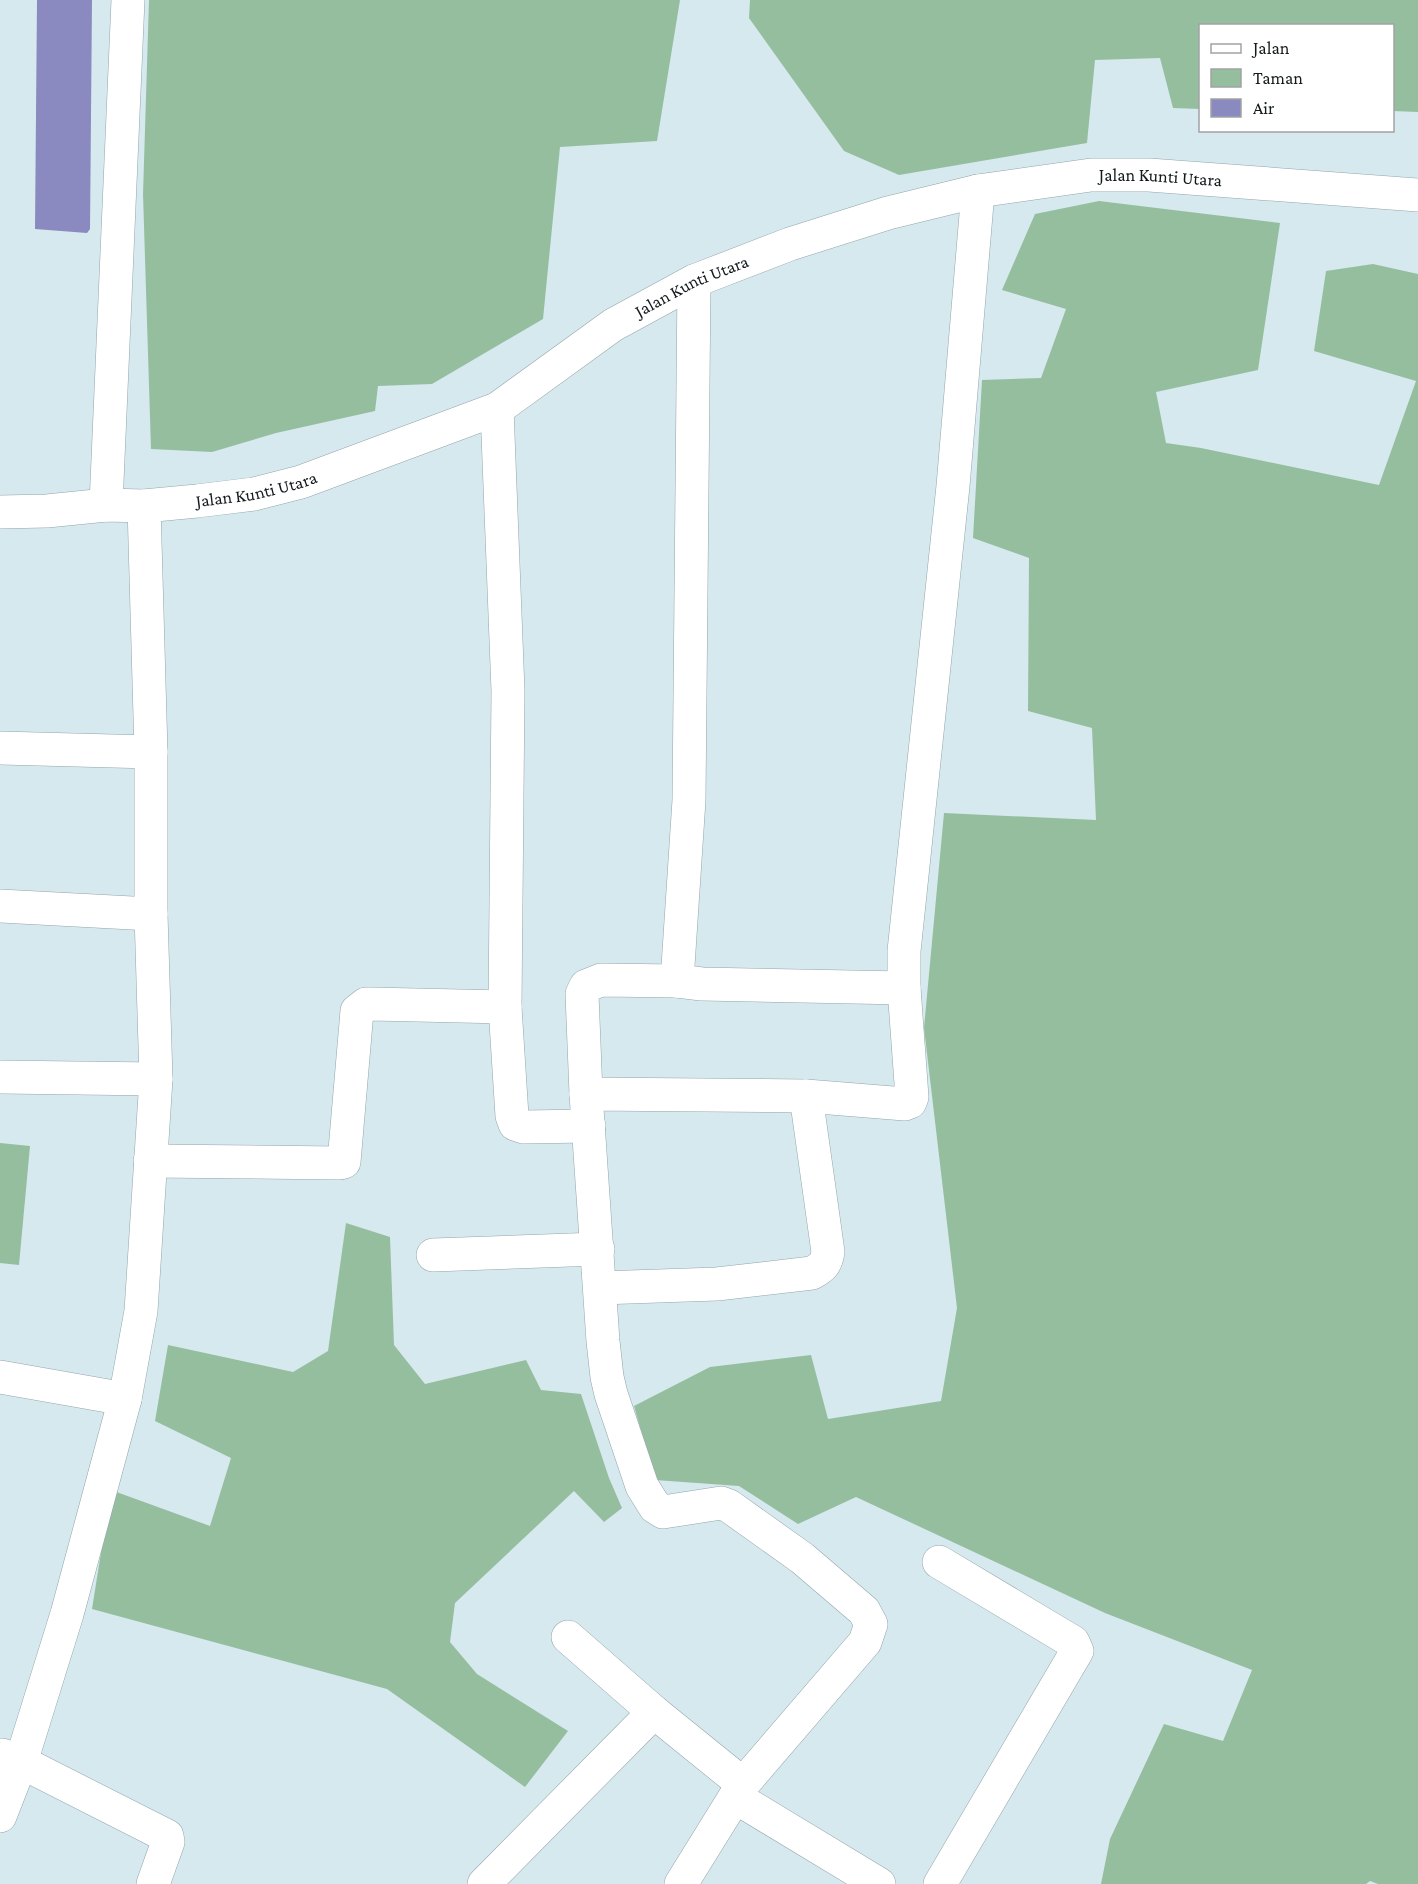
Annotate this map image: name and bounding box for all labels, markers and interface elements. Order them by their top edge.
legend [1199,24,1394,132]
text: Jalan [1251,38,1290,58]
text: Taman [1253,68,1303,88]
text: Air [1253,98,1275,118]
street label: Jalan Kunti Utara [1097,165,1223,190]
street label: Jalan Kunti Utara [630,251,751,322]
street label: Jalan Kunti Utara [193,467,320,511]

